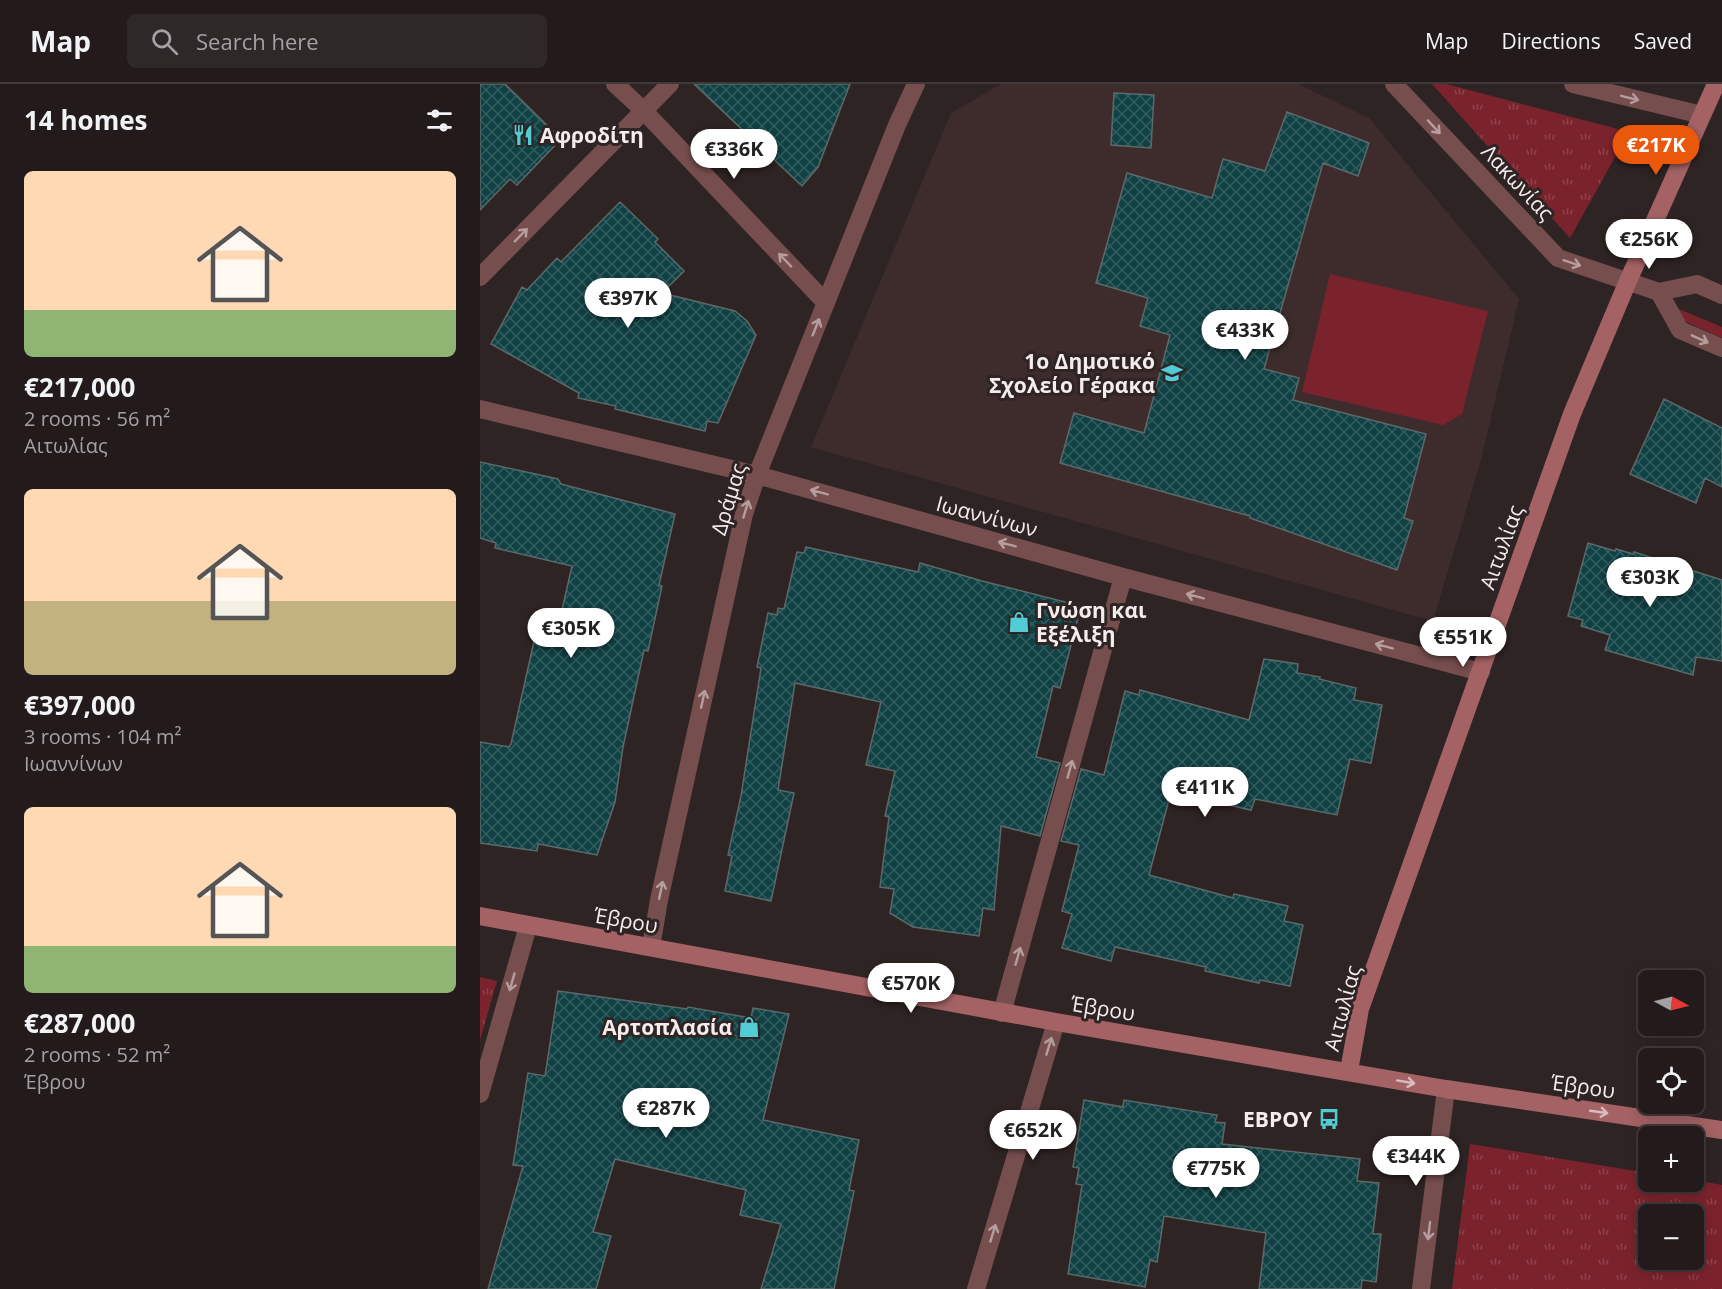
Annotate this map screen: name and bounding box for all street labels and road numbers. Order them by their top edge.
street label: Λακωνίας [1476,138,1560,226]
street label: Δράμας [704,460,752,538]
street label: Ιωαννίνων [933,489,1041,543]
street label: Αιτωλίας [1473,501,1529,593]
street label: Έβρου [591,900,660,939]
street label: Αιτωλίας [1317,962,1367,1054]
street label: Έβρου [1068,989,1137,1027]
street label: Έβρου [1548,1068,1617,1104]

